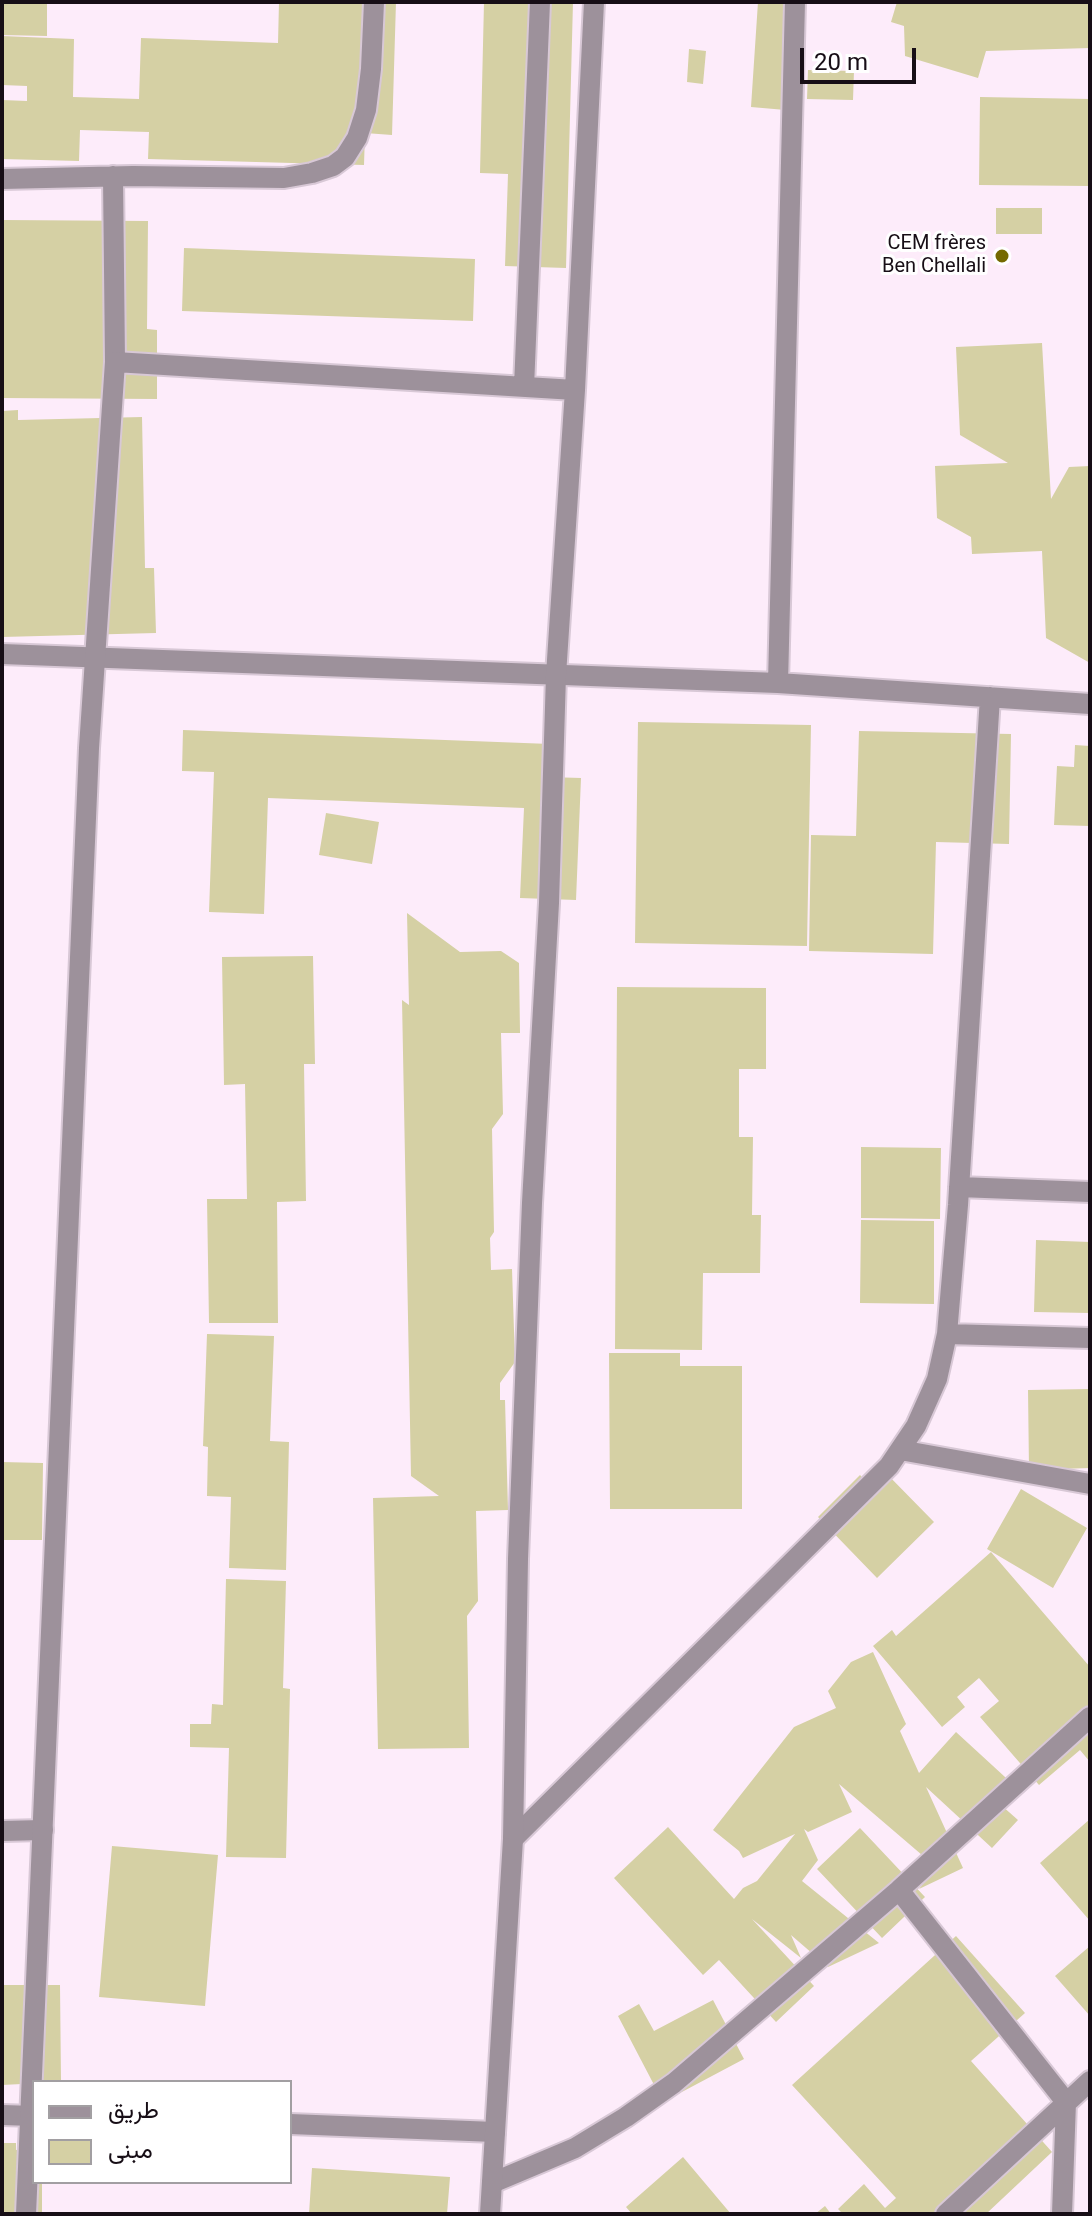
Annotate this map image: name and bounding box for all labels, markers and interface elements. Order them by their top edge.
scale bar [804,32,920,82]
text: 20 m [814,48,868,76]
place label: CEM frères Ben Chellali [882,232,986,279]
marker: CEM frères Ben Chellali [993,247,1011,265]
legend [32,2080,292,2184]
text: طريق [108,2096,159,2124]
text: مبنى [108,2136,153,2164]

